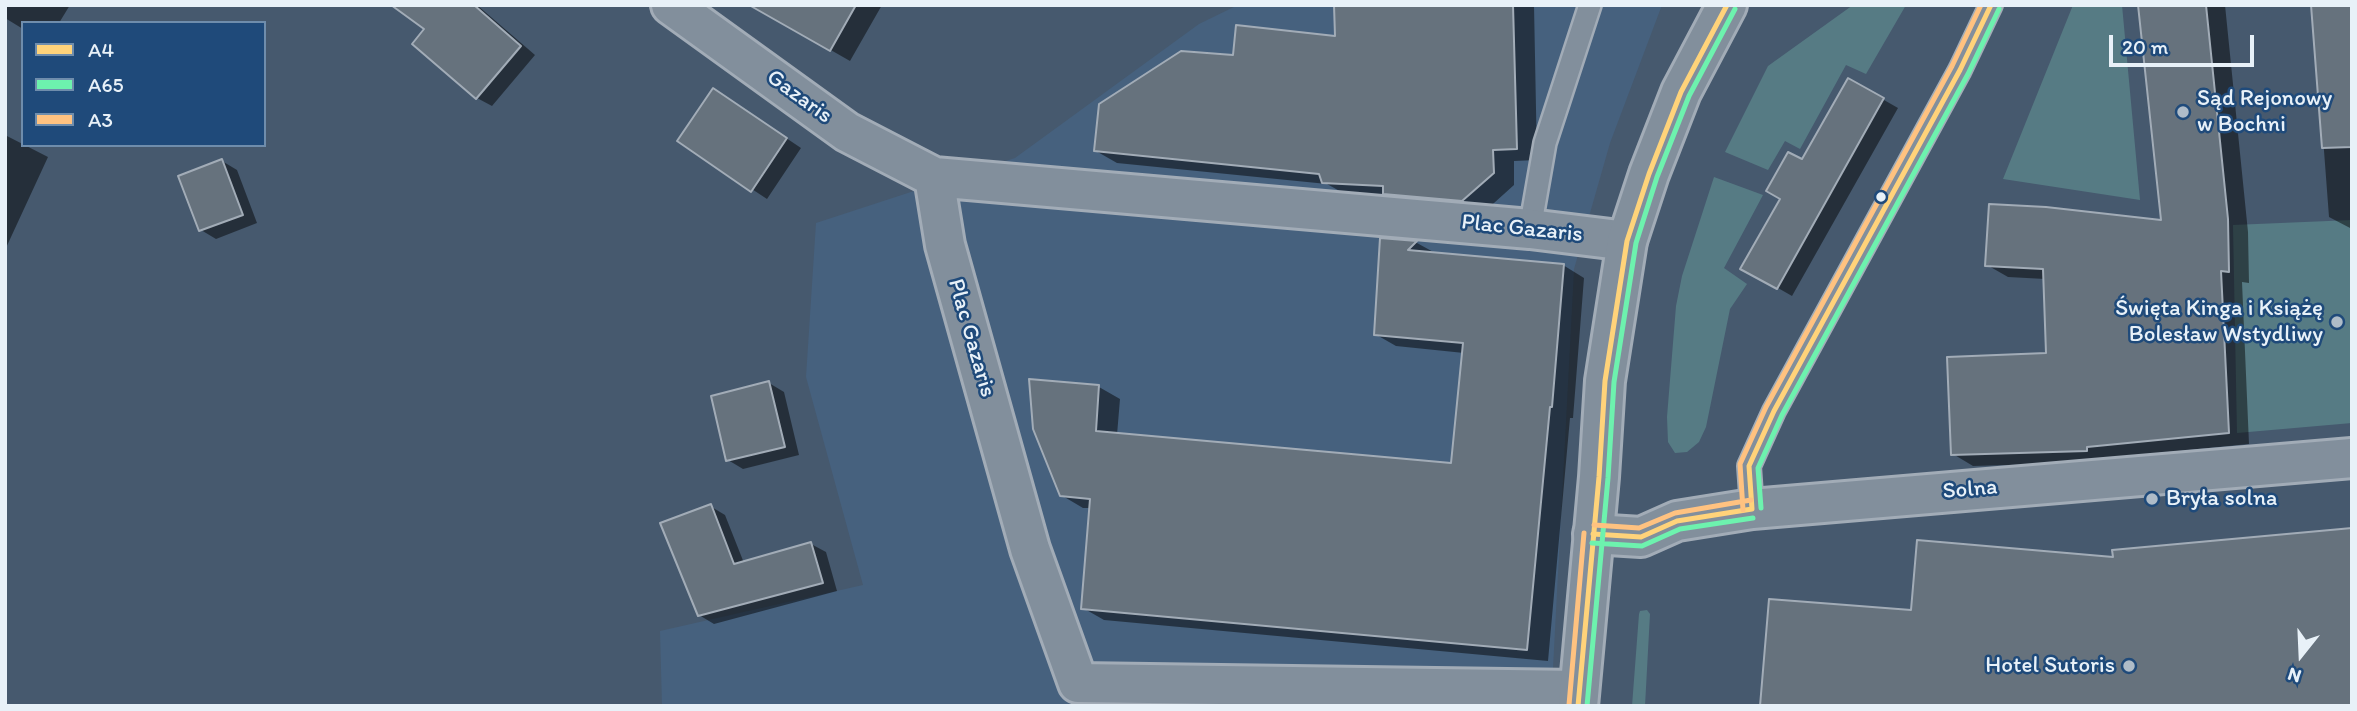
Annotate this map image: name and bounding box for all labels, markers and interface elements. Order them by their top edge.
legend [21,21,266,147]
scale bar [2112,21,2257,65]
text: 20 m [2122,34,2168,59]
text: A4 [88,37,114,62]
street label: Gazaris [761,64,837,130]
text: A65 [88,72,124,97]
place label: Sąd Rejonowy w Bochni [2197,85,2332,139]
marker: Sąd Rejonowy w Bochni [2175,104,2191,120]
text: A3 [88,107,113,132]
unlabelled marker [1874,190,1888,204]
street label: Plac Gazaris [1460,209,1584,249]
street label: Plac Gazaris [941,276,1001,400]
place label: Święta Kinga i Książę Bolesław Wstydliwy [2115,295,2323,349]
marker: Święta Kinga i Książę Bolesław Wstydliwy [2329,314,2345,330]
street label: Solna [1942,474,1998,506]
place label: Bryła solna [2166,485,2277,513]
marker: Bryła solna [2144,491,2160,507]
north arrow [2266,620,2336,690]
place label: Hotel Sutoris [1985,652,2115,680]
marker: Hotel Sutoris [2121,658,2137,674]
text: N [2285,663,2304,688]

